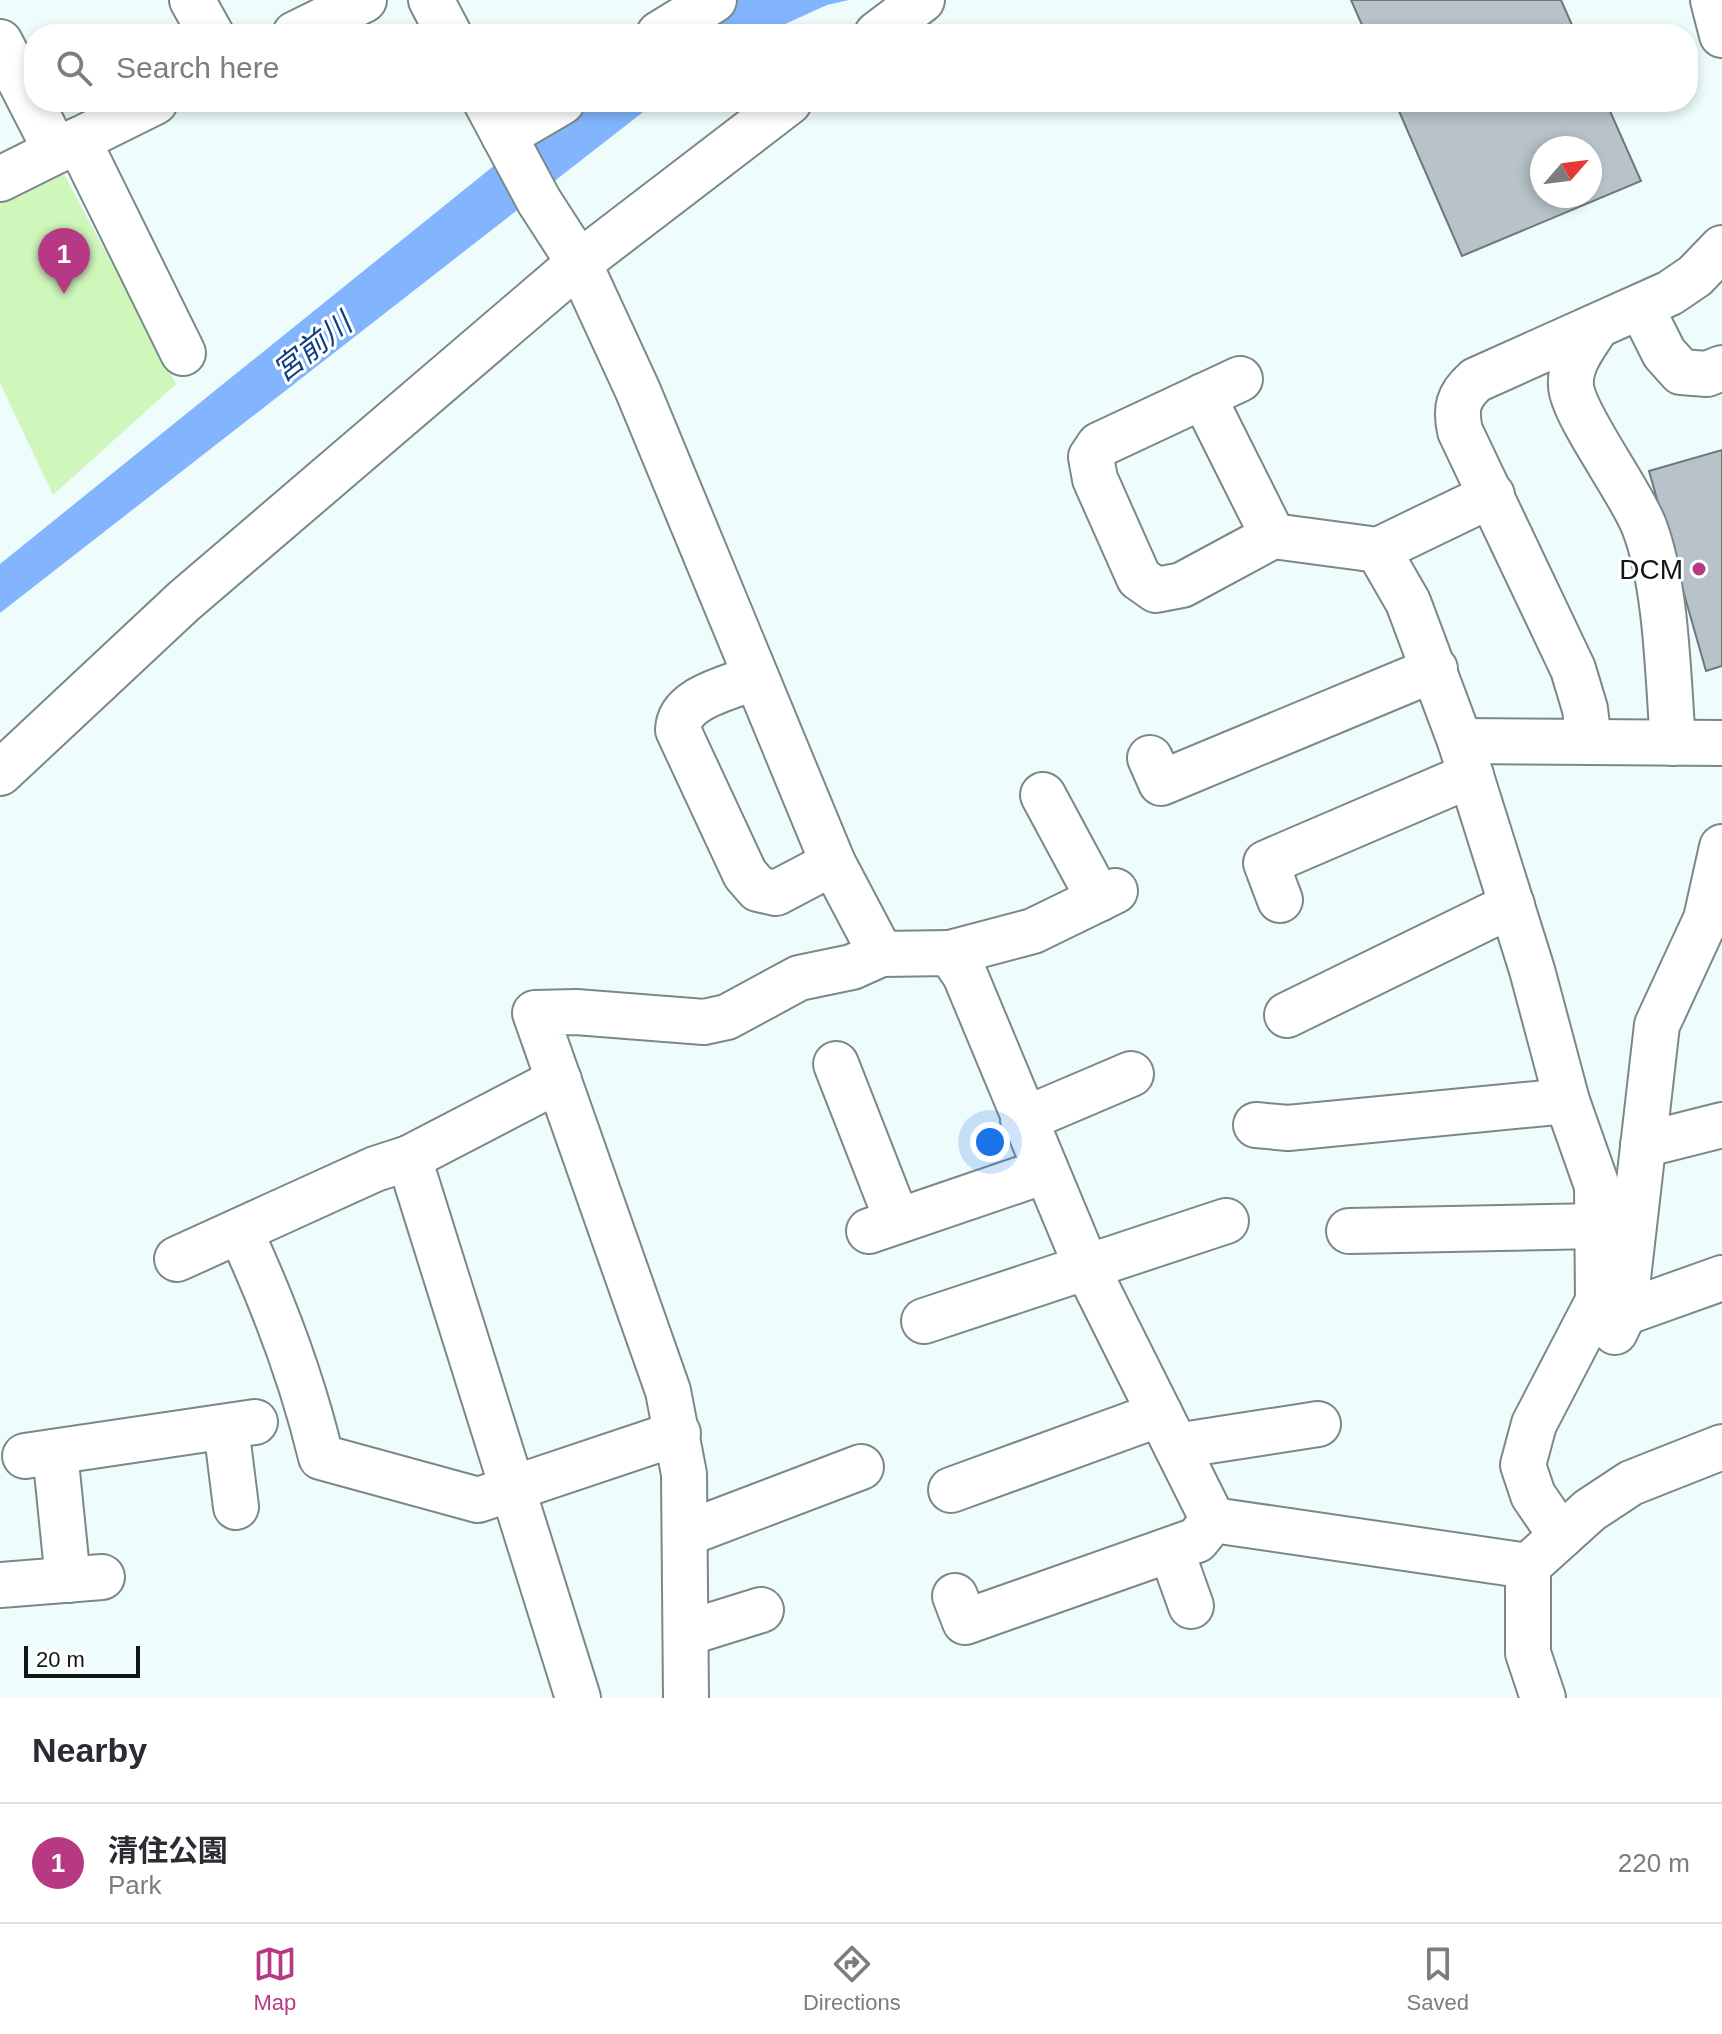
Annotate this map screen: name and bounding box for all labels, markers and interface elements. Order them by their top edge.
search box [24,24,1698,112]
icon: search [52,46,96,90]
text: Search here [116,51,279,84]
north arrow [1530,136,1602,208]
pin: 1 [38,228,90,294]
water label: 宮前川 [266,304,360,388]
place label: DCM [1619,554,1683,585]
marker: DCM [1690,560,1708,578]
your location [970,1122,1010,1162]
scale bar [24,1642,140,1678]
text: 20 m [36,1647,85,1672]
text: Nearby [32,1731,147,1769]
text: 清住公園 [108,1834,228,1867]
text: 1 [51,1848,65,1878]
text: 220 m [1618,1848,1690,1878]
text: Park [108,1870,161,1900]
tab: Map [253,1942,297,2016]
tab: Directions [803,1942,901,2016]
tab: Saved [1407,1942,1469,2016]

